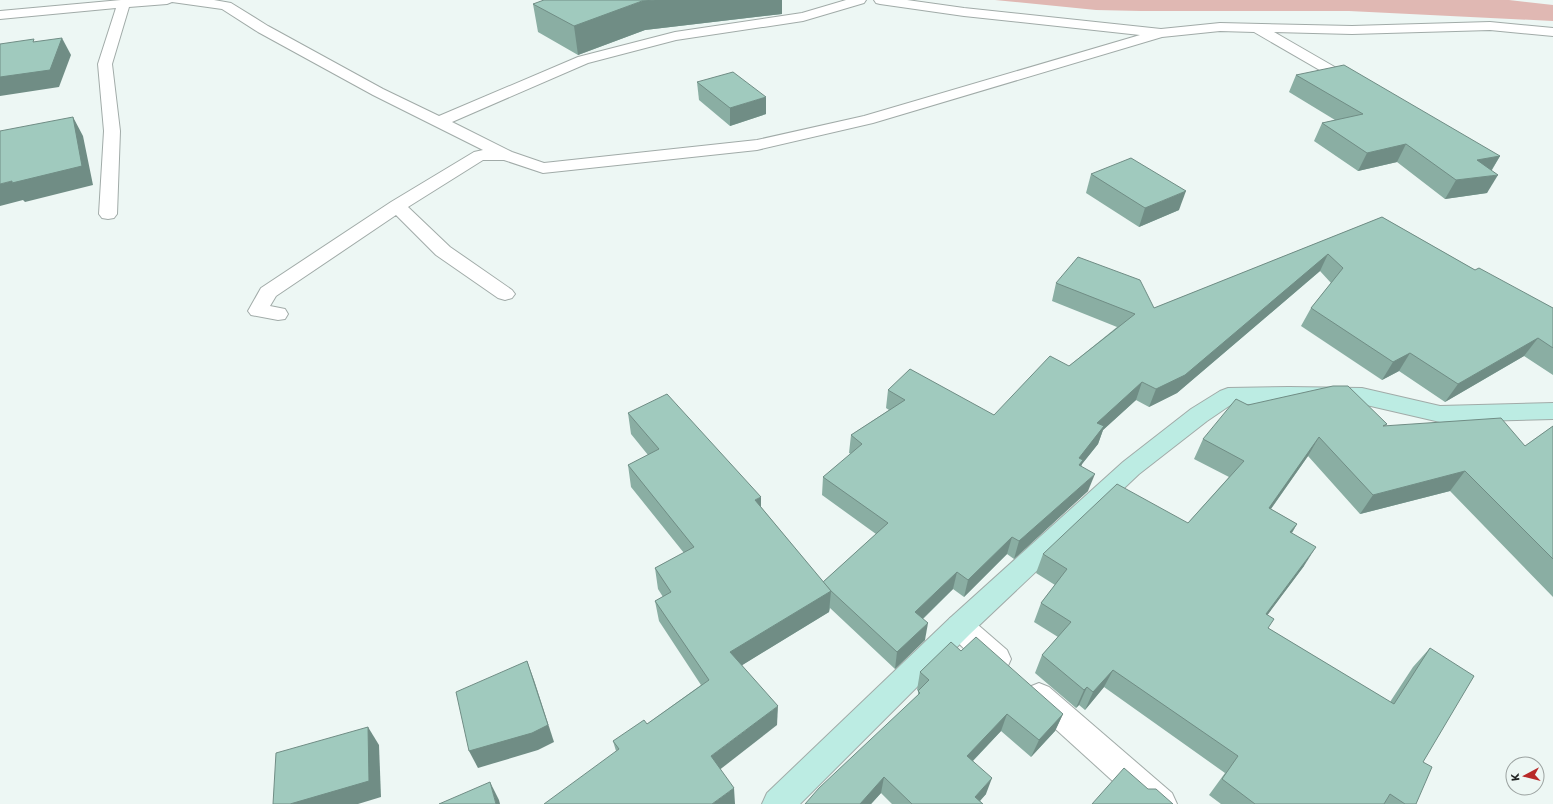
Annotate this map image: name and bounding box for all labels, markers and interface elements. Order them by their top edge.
north arrow [1505,756,1545,796]
text: K [1507,772,1523,782]

